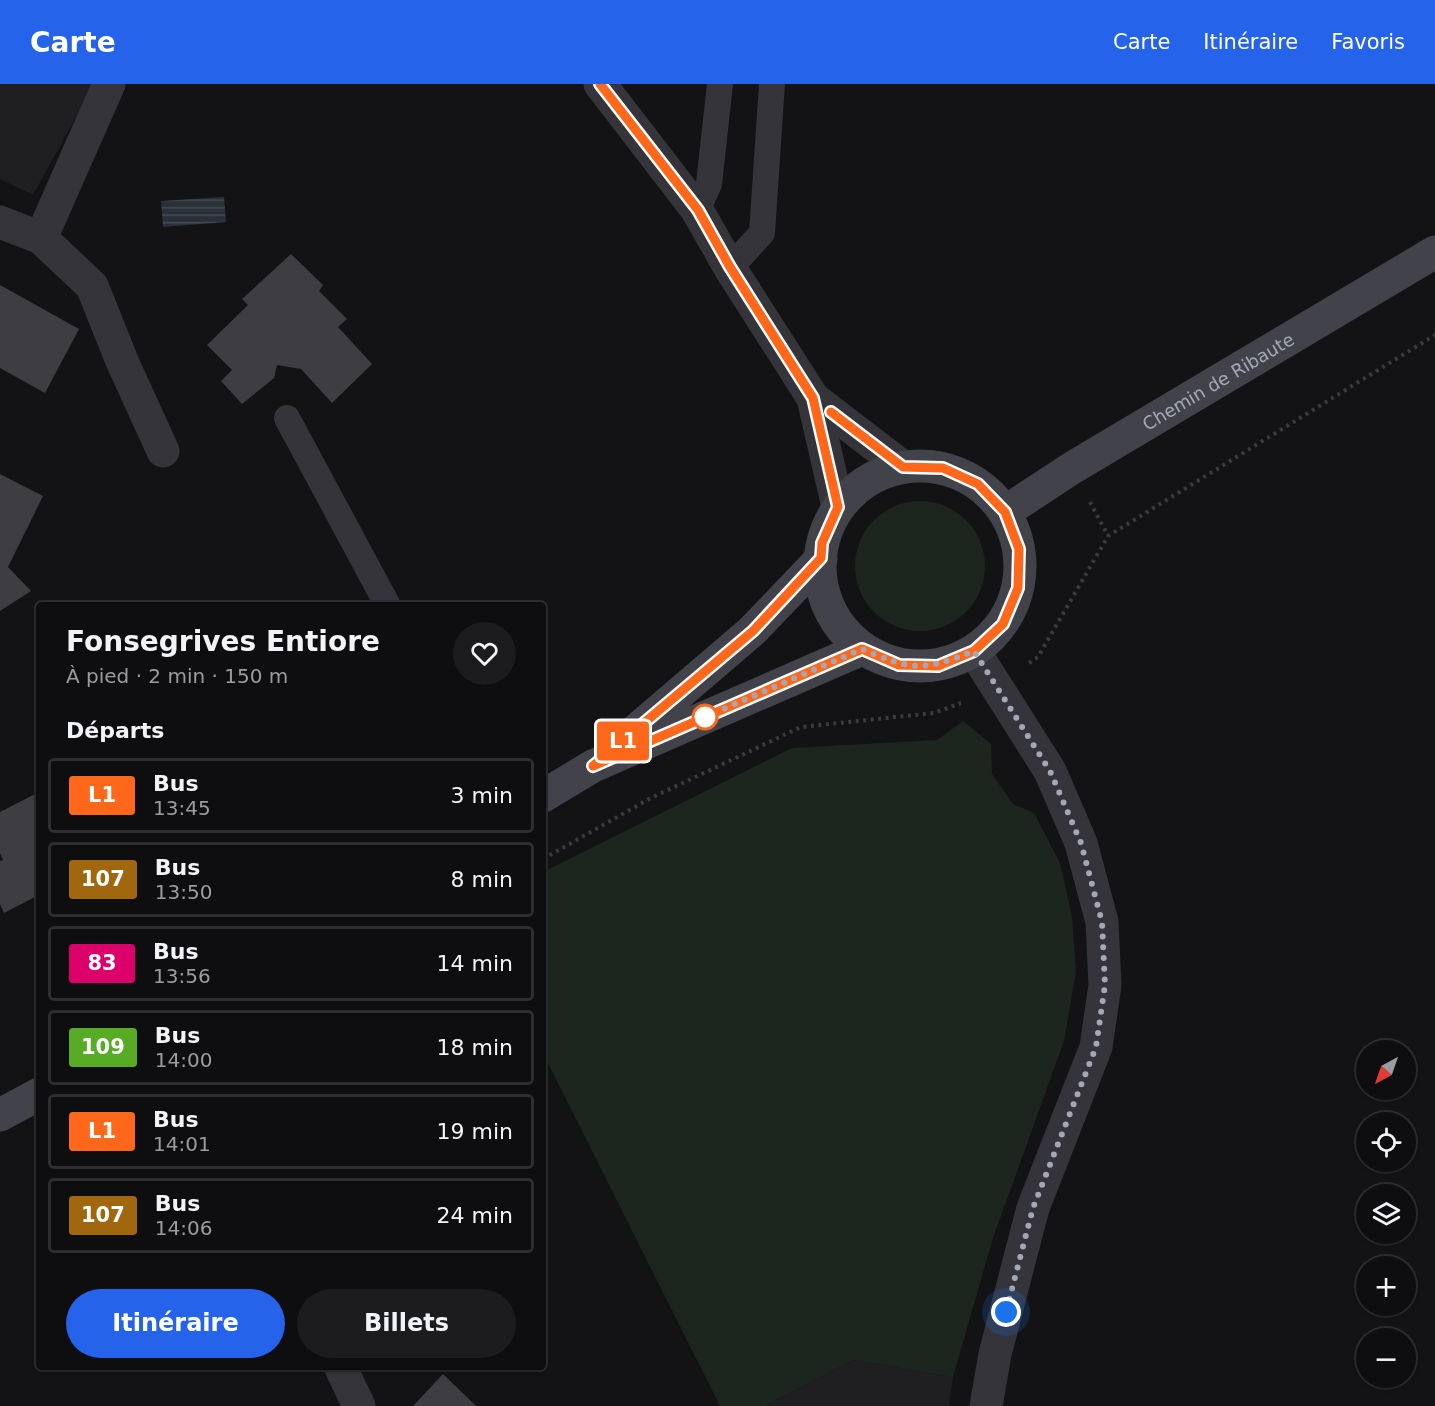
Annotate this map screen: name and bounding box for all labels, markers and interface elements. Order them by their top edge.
text: Carte [30,26,116,59]
text: Carte [1113,30,1170,54]
text: Itinéraire [1203,30,1298,54]
text: Favoris [1331,30,1405,54]
street label: Chemin de Ribaute [1138,328,1297,434]
button: heart [453,622,516,685]
text: Fonsegrives Entiore [66,625,380,658]
text: À pied · 2 min · 150 m [66,664,288,688]
unlabelled marker [692,704,718,730]
text: Départs [66,718,164,743]
line badge: L1 [596,722,650,760]
text: L1 [609,729,637,753]
text: Bus [153,771,199,796]
text: L1 [88,783,116,807]
text: 3 min [451,783,513,808]
text: 13:45 [153,796,211,820]
text: Bus [155,855,200,880]
text: 107 [81,867,125,891]
text: 8 min [451,867,513,892]
text: 13:50 [155,880,212,904]
text: Bus [153,939,199,964]
text: 83 [87,951,117,975]
text: 14 min [437,951,513,976]
text: 13:56 [153,964,211,988]
text: Bus [155,1023,200,1048]
text: 109 [81,1035,125,1059]
text: 18 min [437,1035,513,1060]
north arrow [1356,1040,1416,1100]
map controls [1356,1040,1416,1388]
text: 14:00 [155,1048,212,1072]
text: Bus [153,1107,199,1132]
button: locate [1356,1112,1416,1172]
text: L1 [88,1119,116,1143]
text: 19 min [437,1119,513,1144]
text: 14:01 [153,1132,211,1156]
button: layers [1356,1184,1416,1244]
text: Bus [155,1191,200,1216]
text: 107 [81,1203,125,1227]
text: 24 min [437,1203,513,1228]
text: 14:06 [155,1216,212,1240]
button: + [1356,1256,1416,1316]
button: Itinéraire [66,1289,285,1358]
button: Billets [297,1289,516,1358]
your location [991,1297,1021,1327]
button: − [1356,1328,1416,1388]

